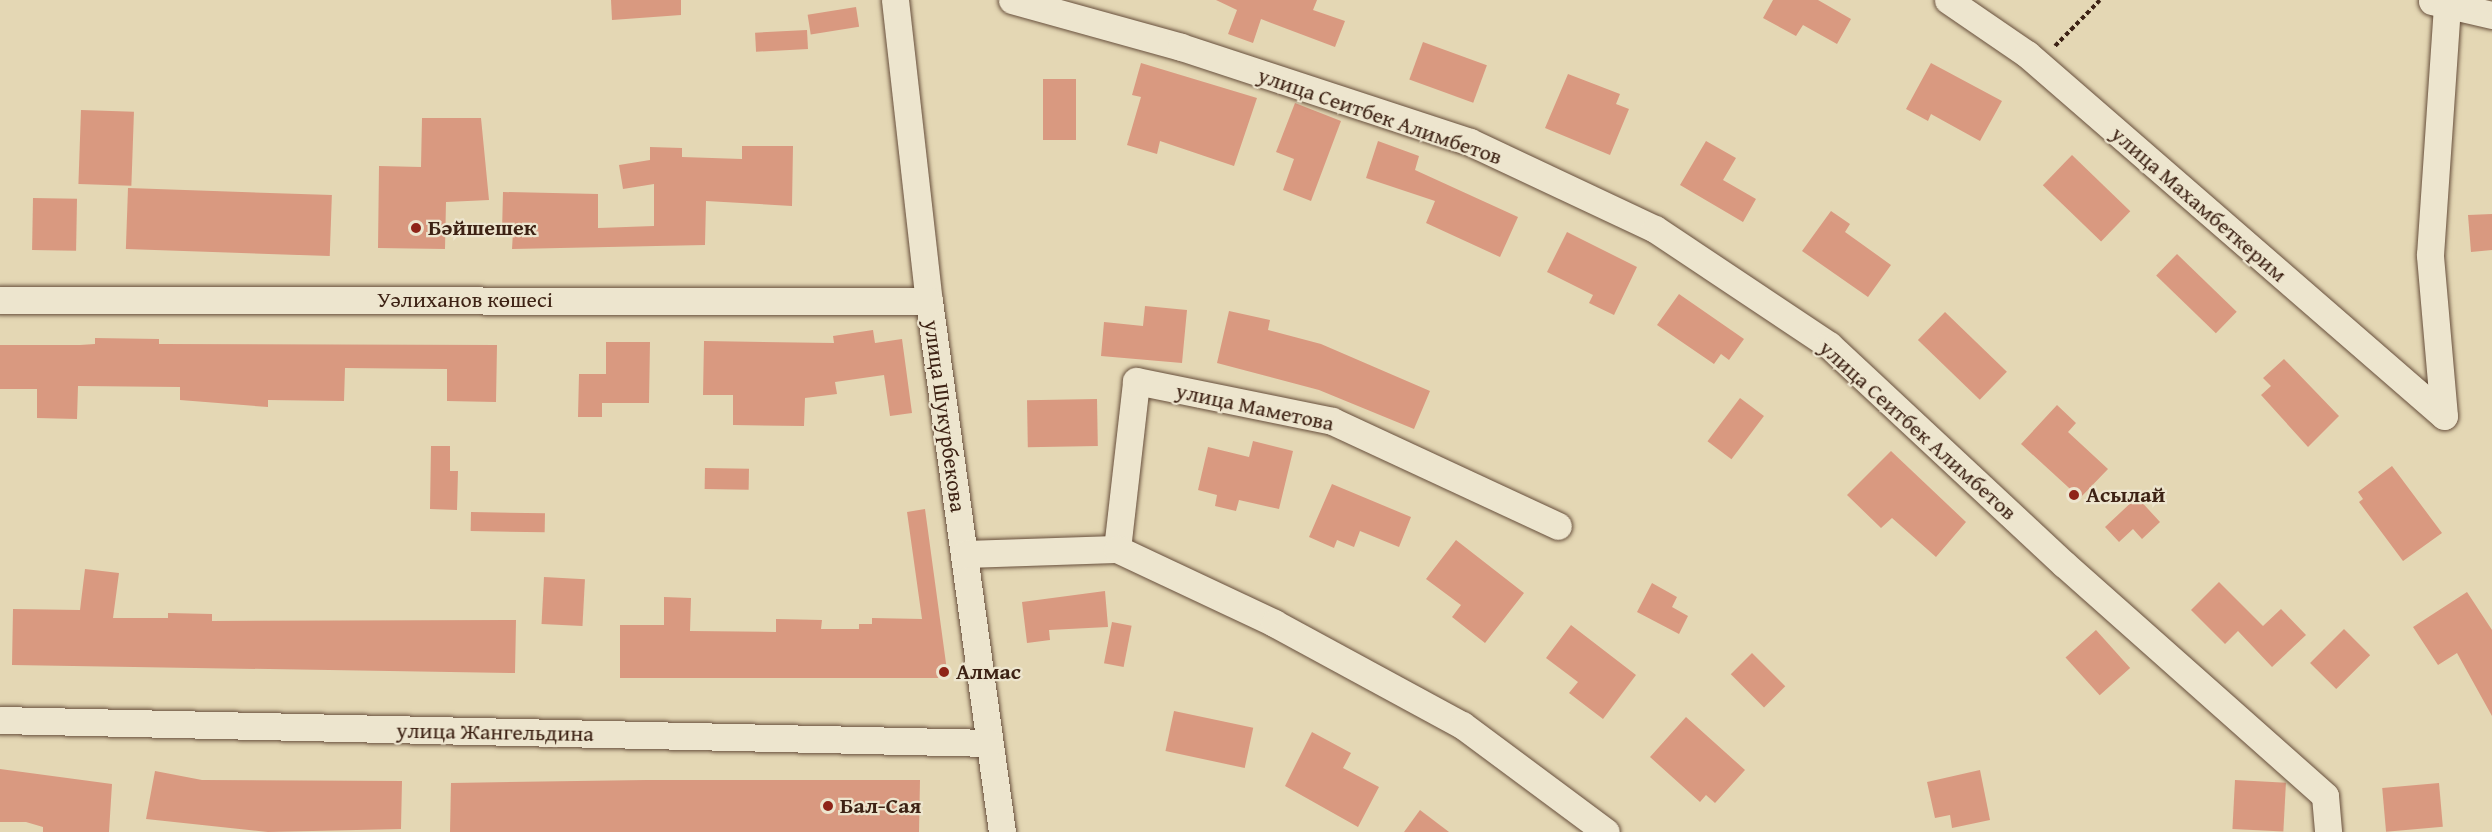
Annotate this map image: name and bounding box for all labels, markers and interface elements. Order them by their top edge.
street label: улица Сеитбек Алимбетов [1254,62,1506,170]
street label: улица Махамбеткерим [2106,121,2292,287]
place label: Бәйшешек [428,215,536,241]
marker: Бәйшешек [409,221,423,235]
street label: Уәлиханов көшесі [377,287,553,313]
street label: улица Шукурбекова [918,318,972,514]
street label: улица Сеитбек Алимбетов [1814,334,2022,526]
street label: улица Маметова [1173,377,1337,437]
place label: Асылай [2086,482,2165,508]
marker: Асылай [2067,488,2081,502]
place label: Алмас [956,659,1021,685]
marker: Алмас [937,665,951,679]
street label: улица Жангельдина [396,717,594,747]
place label: Бал-Сая [840,793,921,819]
marker: Бал-Сая [821,799,835,813]

